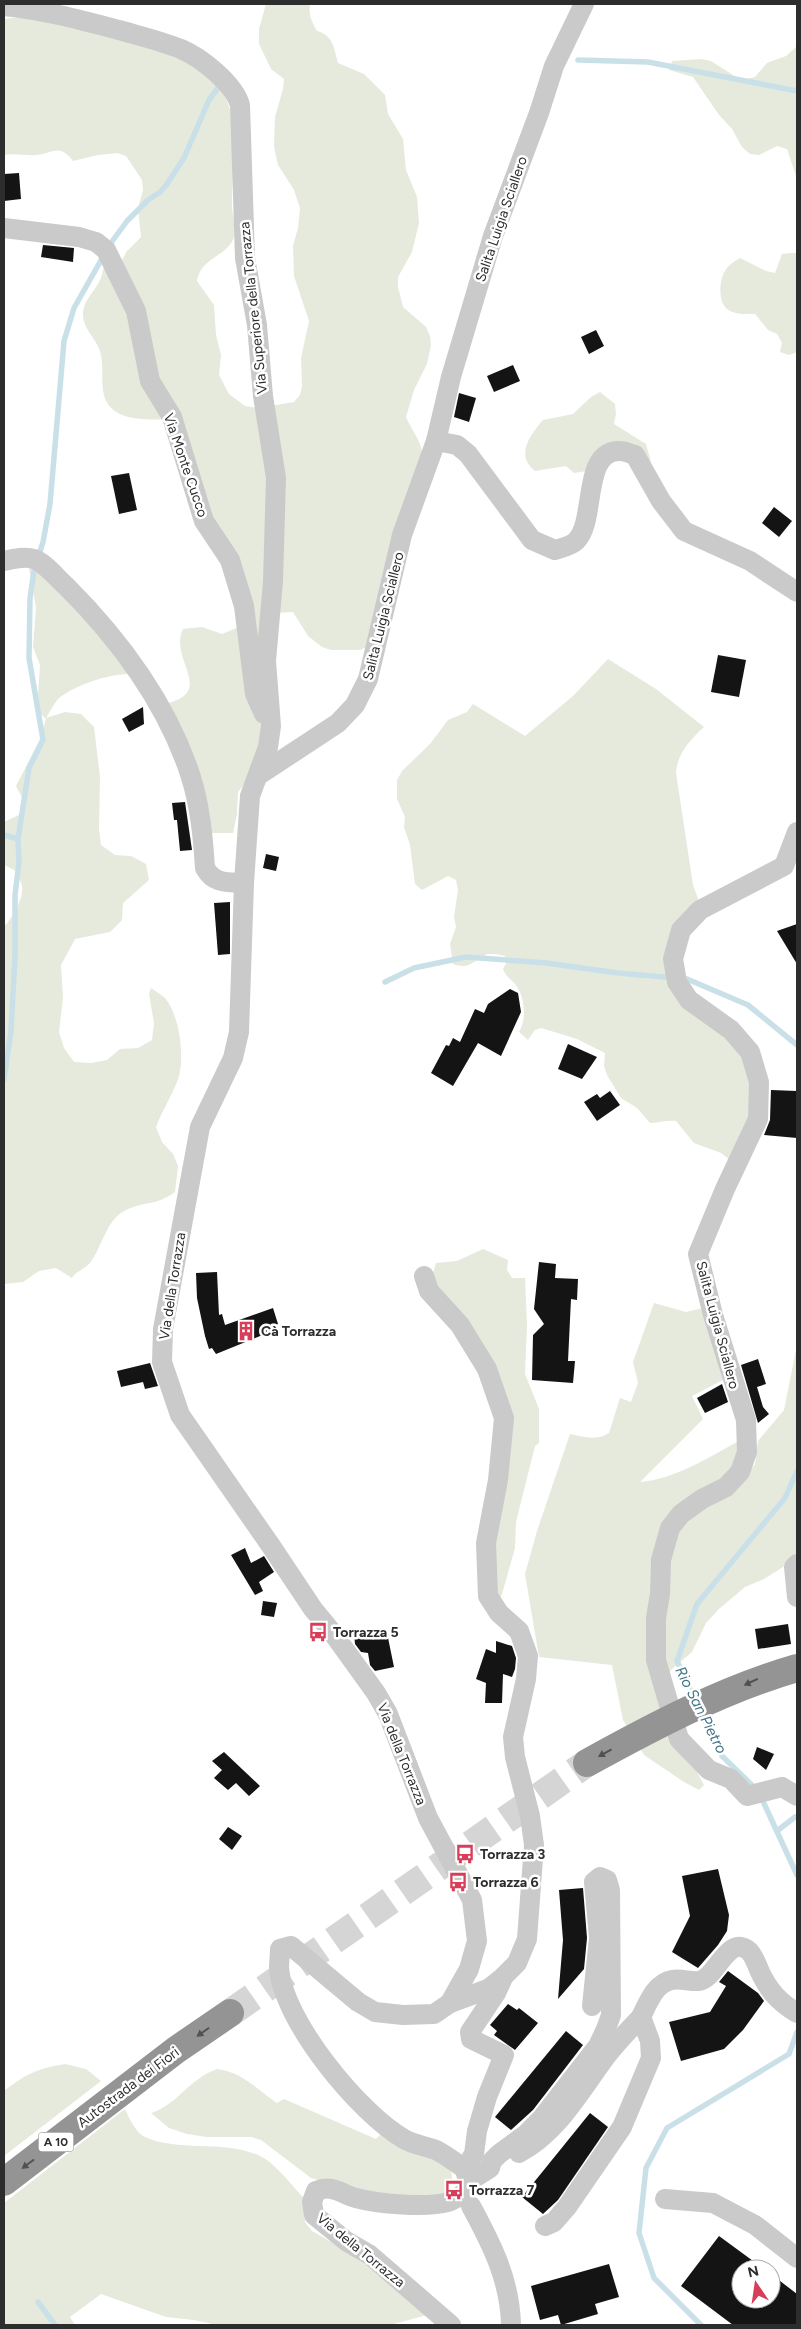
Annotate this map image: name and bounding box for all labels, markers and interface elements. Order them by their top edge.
street label: Salita Luigia Sciallero [472,154,531,284]
street label: Via Superiore della Torrazza [236,221,271,395]
street label: Via Monte Cucco [160,411,211,519]
street label: Salita Luigia Sciallero [359,550,408,682]
street label: Via della Torrazza [156,1231,189,1341]
street label: Salita Luigia Sciallero [692,1259,743,1391]
building icon: Cà Torrazza [235,1320,257,1342]
place label: Cà Torrazza [261,1323,336,1340]
bus stop icon: Torrazza 5 [307,1621,329,1643]
place label: Torrazza 5 [333,1624,399,1641]
water label: Rio San Pietro [671,1663,731,1757]
one-way arrow [744,1679,758,1687]
street label: Via della Torrazza [373,1701,430,1808]
one-way arrow [597,1749,612,1757]
bus stop icon: Torrazza 3 [454,1843,476,1865]
place label: Torrazza 3 [480,1846,546,1863]
bus stop icon: Torrazza 6 [447,1871,469,1893]
place label: Torrazza 6 [473,1874,539,1891]
one-way arrow [196,2027,210,2037]
street label: Autostrada dei Fiori [74,2044,182,2131]
road number: A 10 [38,2132,74,2152]
one-way arrow [22,2158,35,2169]
bus stop icon: Torrazza 7 [443,2179,465,2201]
place label: Torrazza 7 [469,2182,535,2199]
street label: Via della Torrazza [313,2210,408,2291]
north arrow [731,2259,781,2309]
text: N [746,2262,760,2281]

